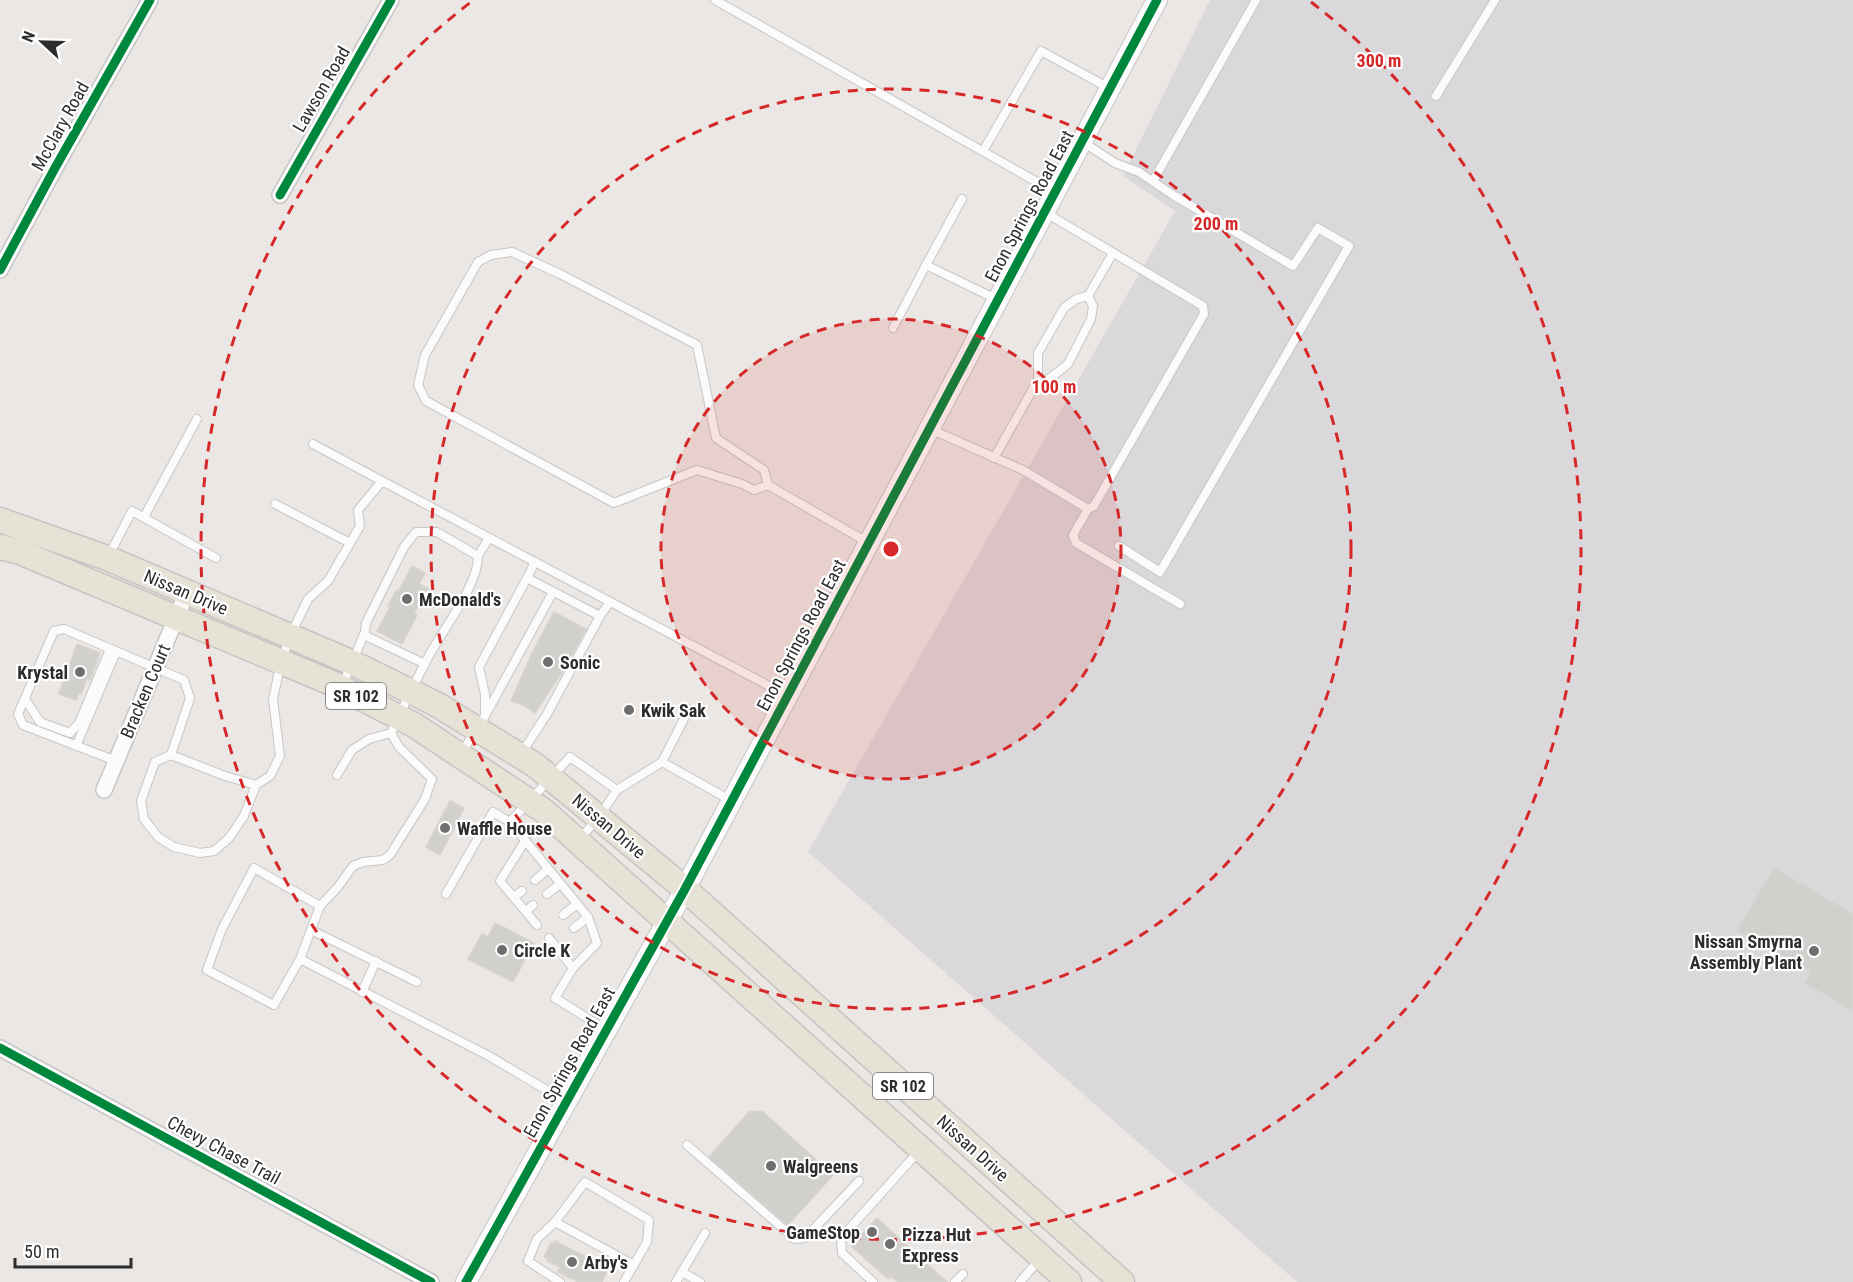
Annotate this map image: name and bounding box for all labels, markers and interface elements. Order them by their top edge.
north arrow [12,12,72,72]
text: N [18,28,39,45]
street label: Lawson Road [288,43,354,135]
text: 300 m [1357,50,1401,71]
street label: McClary Road [27,78,93,174]
street label: Enon Springs Road East [980,127,1078,285]
text: 200 m [1194,213,1238,234]
text: 100 m [1032,376,1076,397]
centre of rings [881,539,901,559]
street label: Enon Springs Road East [752,556,850,714]
street label: Nissan Drive [141,565,231,619]
place label: McDonald's [419,589,501,610]
marker: McDonald's [400,592,414,606]
street label: Bracken Court [116,641,174,741]
place label: Sonic [560,652,600,673]
marker: Sonic [541,655,555,669]
place label: Krystal [17,662,68,683]
marker: Krystal [73,665,87,679]
road number: SR 102 [326,683,386,709]
place label: Kwik Sak [641,700,706,721]
marker: Kwik Sak [622,703,636,717]
street label: Nissan Drive [568,789,650,863]
place label: Waffle House [457,818,552,839]
marker: Waffle House [438,821,452,835]
place label: Nissan Smyrna Assembly Plant [1690,931,1802,973]
place label: Circle K [514,940,571,961]
marker: Circle K [495,943,509,957]
marker: Nissan Smyrna Assembly Plant [1807,944,1821,958]
street label: Enon Springs Road East [519,983,619,1141]
road number: SR 102 [873,1073,933,1099]
street label: Nissan Drive [933,1110,1013,1186]
street label: Chevy Chase Trail [164,1111,284,1189]
place label: Walgreens [783,1156,858,1177]
marker: Walgreens [764,1159,778,1173]
place label: GameStop [786,1222,860,1243]
place label: Pizza Hut Express [902,1224,972,1266]
marker: GameStop [865,1225,879,1239]
scale bar [15,1231,130,1269]
marker: Pizza Hut Express [883,1237,897,1251]
text: 50 m [24,1241,59,1262]
place label: Arby's [584,1252,628,1273]
marker: Arby's [565,1255,579,1269]

